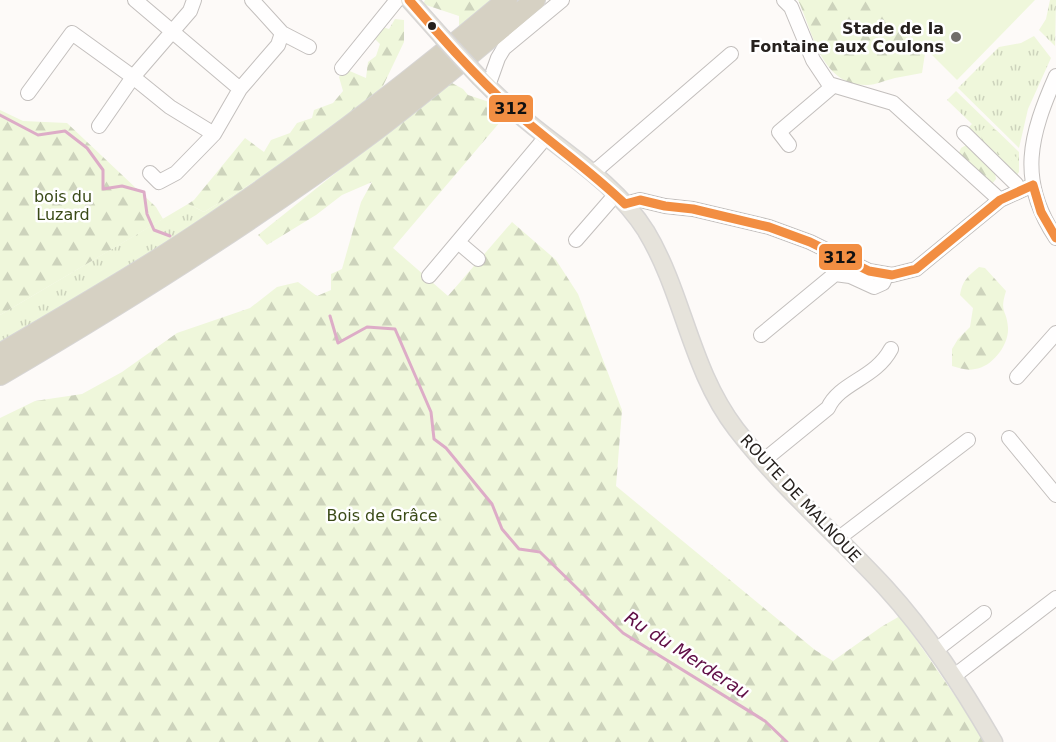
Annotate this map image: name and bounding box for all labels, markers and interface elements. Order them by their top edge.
place label: Stade de la Fontaine aux Coulons [750,19,944,56]
unlabelled marker [426,20,438,32]
marker: Stade de la Fontaine aux Coulons [949,30,963,44]
line badge: 312 [488,94,534,123]
text: 312 [494,99,528,118]
park label: bois du Luzard [34,187,92,224]
line badge: 312 [818,243,863,271]
text: 312 [823,248,857,267]
street label: ROUTE DE MALNOUE [736,430,865,566]
park label: Bois de Grâce [326,506,438,525]
water label: Ru du Merderau [621,606,754,703]

